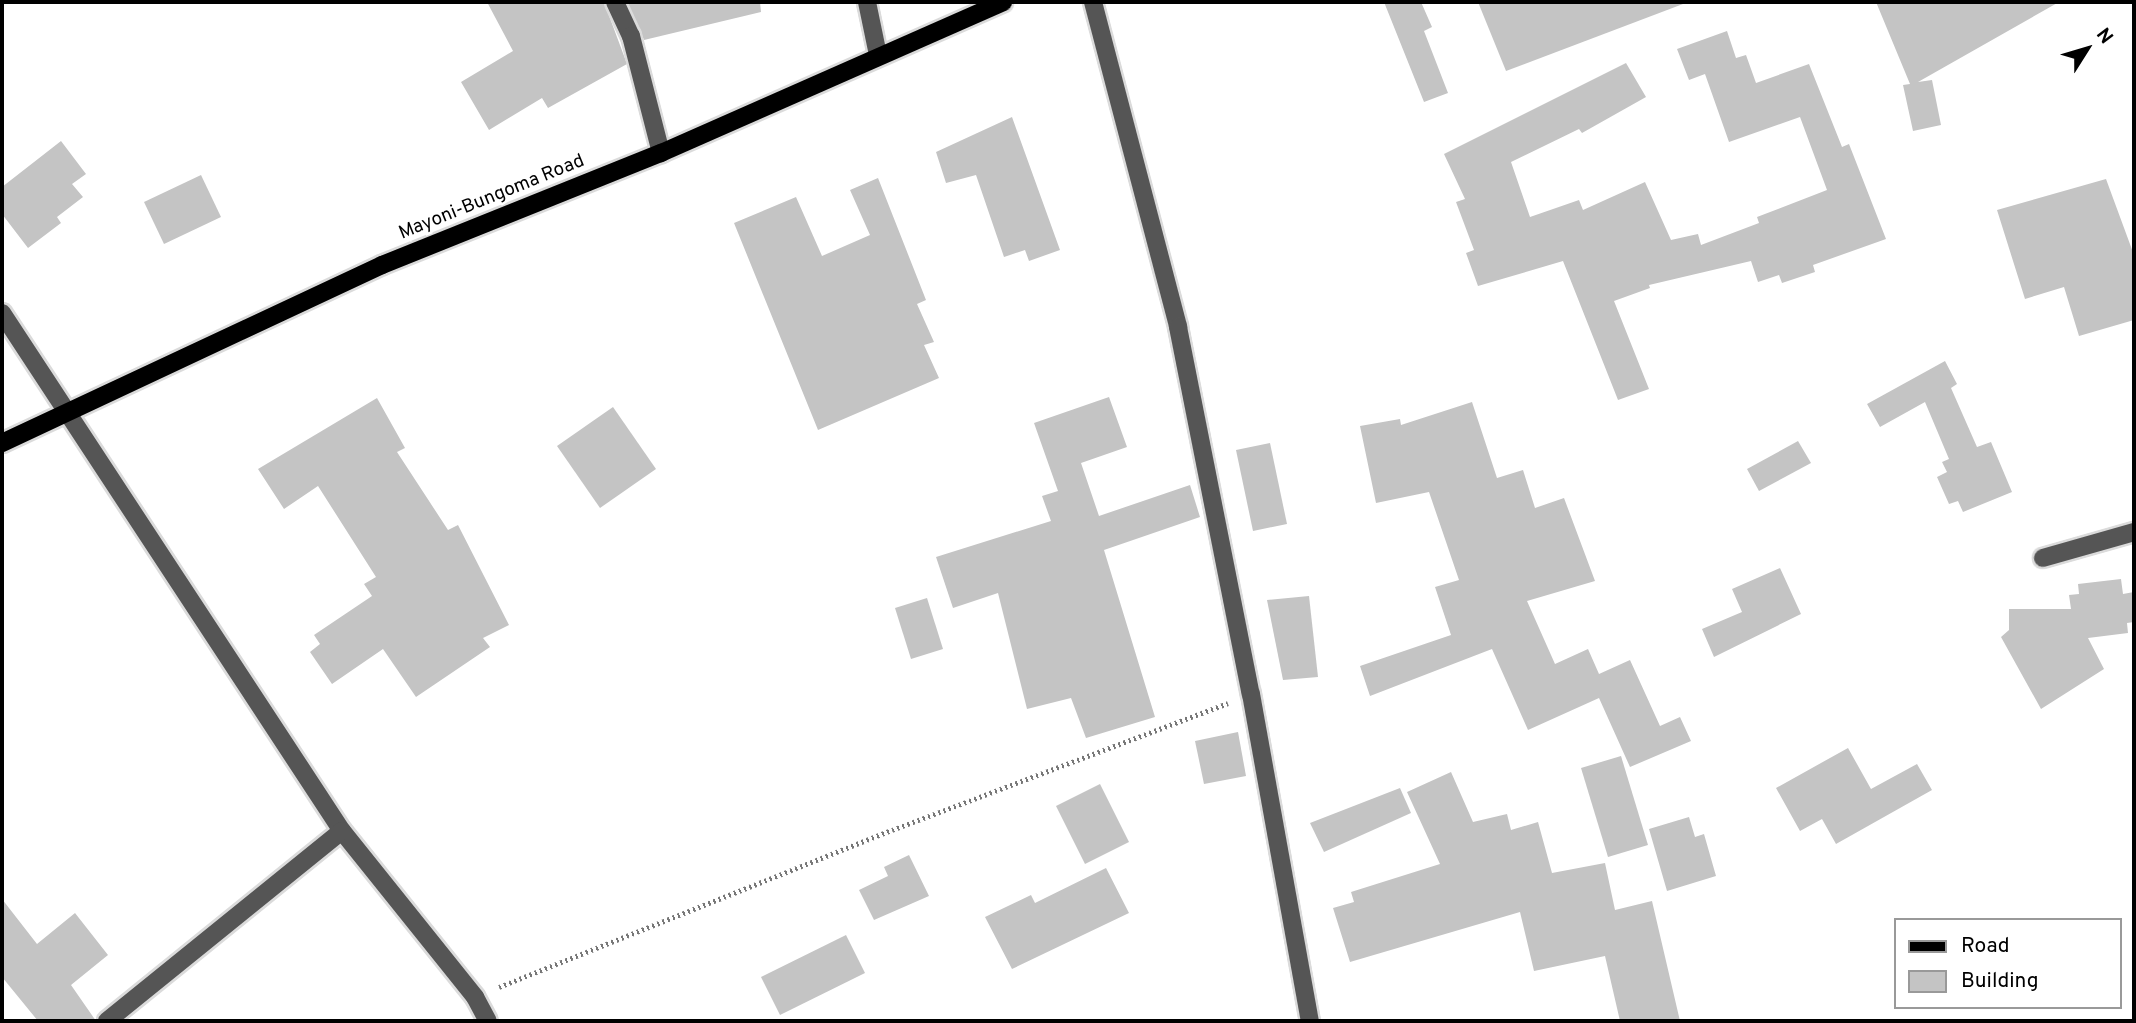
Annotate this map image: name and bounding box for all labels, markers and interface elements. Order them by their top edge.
north arrow [2052,14,2122,84]
text: N [2090,24,2117,49]
street label: Mayoni-Bungoma Road [396,150,588,246]
legend [1895,918,2122,1009]
text: Road [1961,933,2010,960]
text: Building [1961,968,2039,995]

